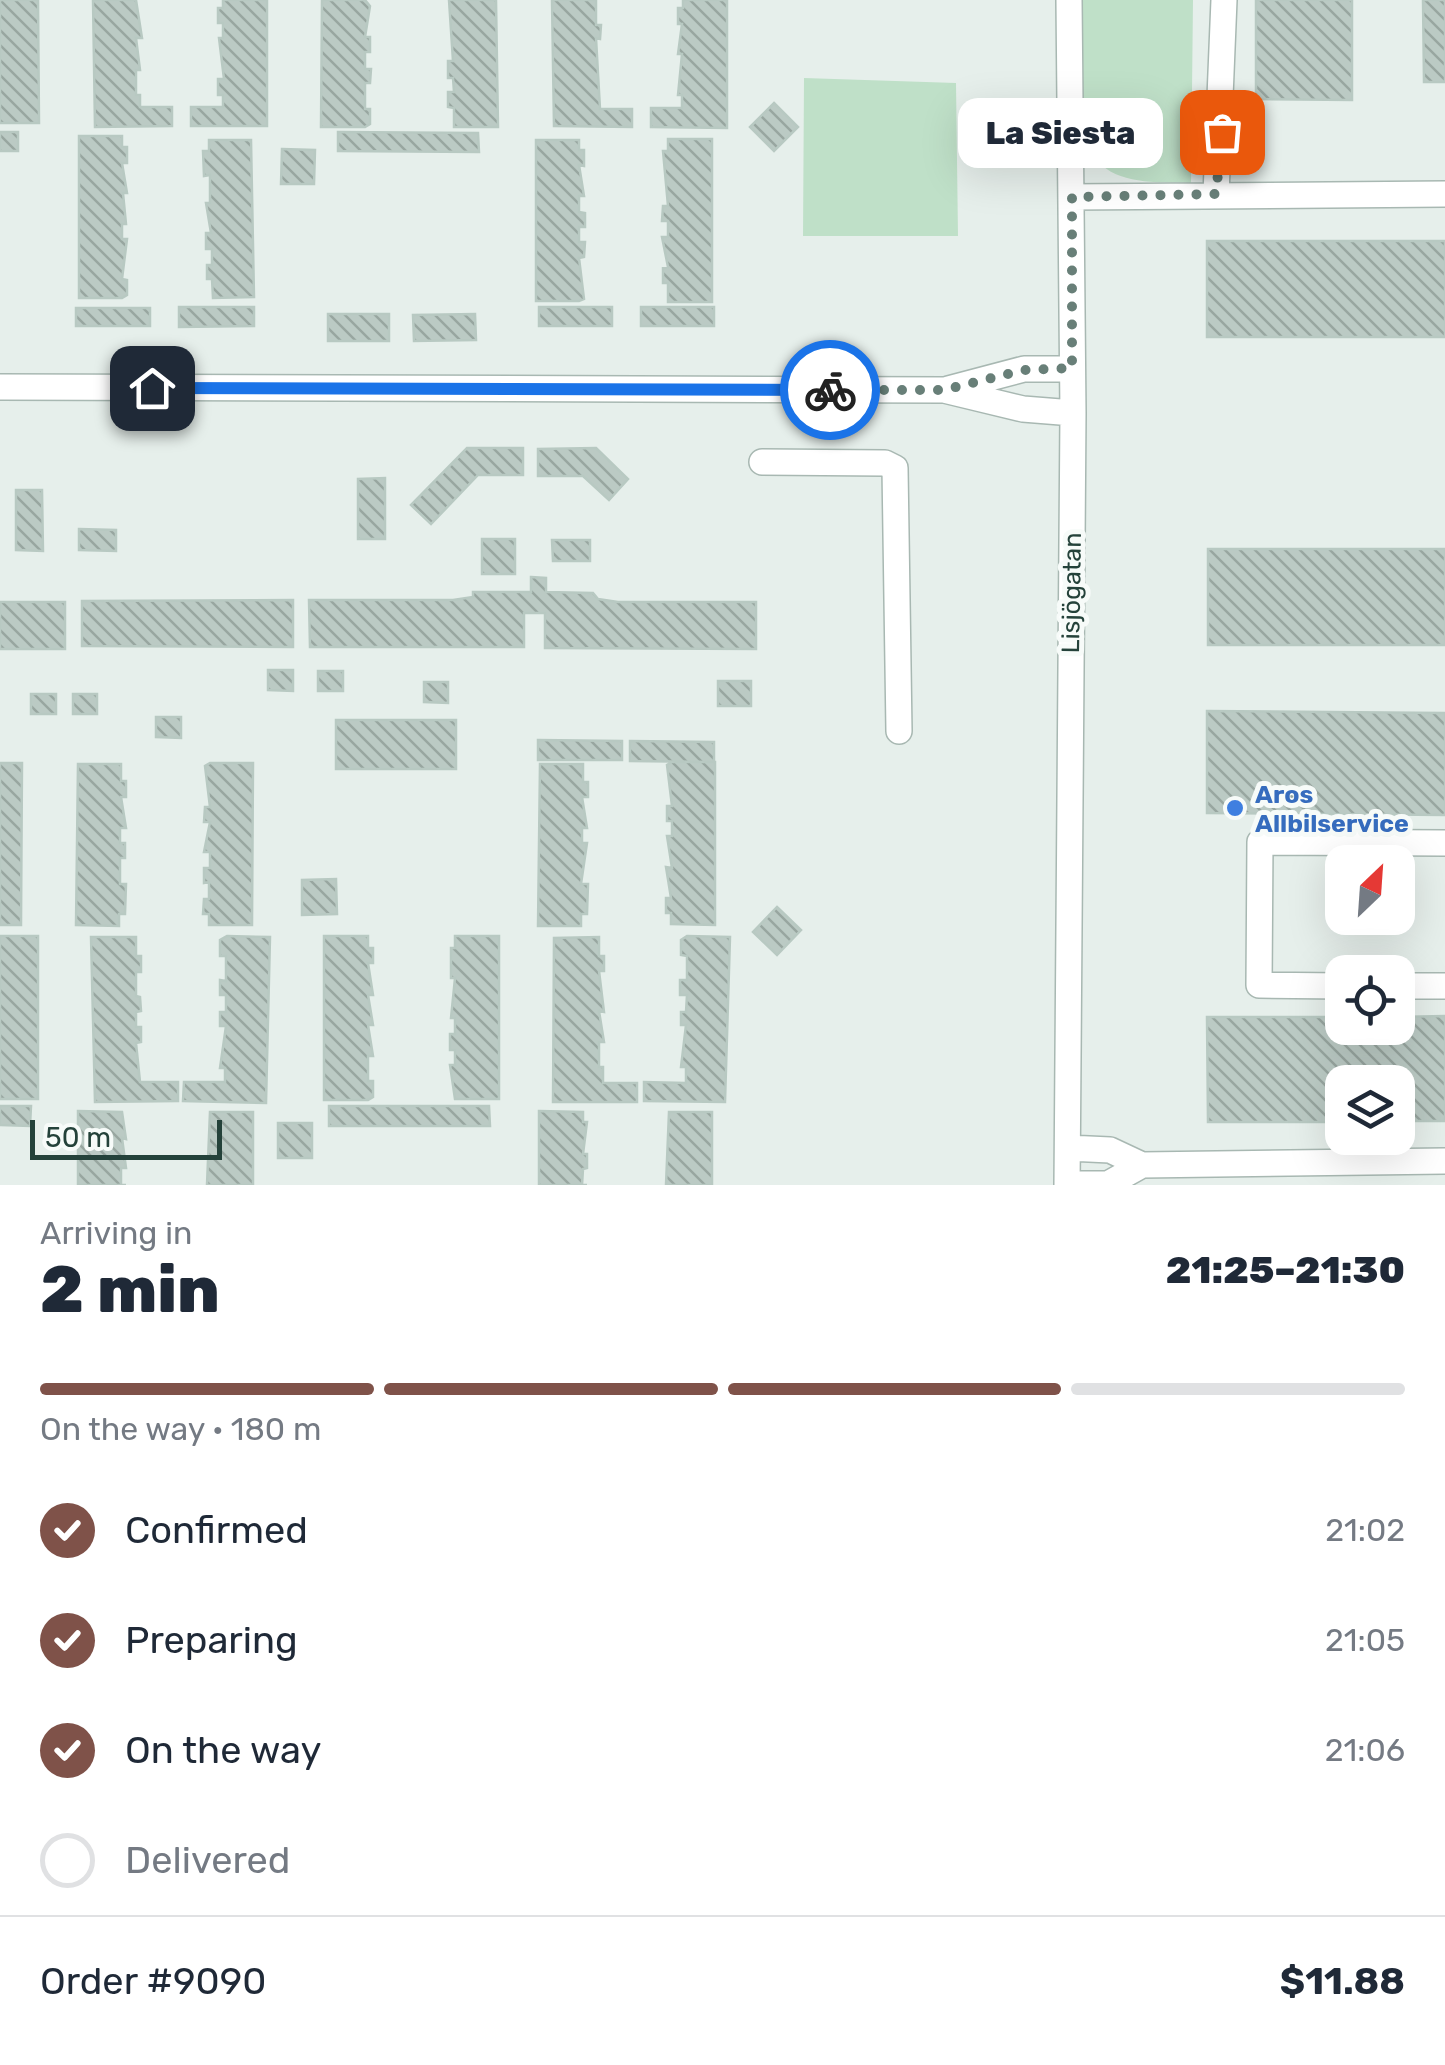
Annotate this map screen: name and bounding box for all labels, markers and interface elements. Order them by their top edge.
pin [1180,90,1265,175]
callout: La Siesta [957,97,1162,167]
icon: bag [1195,105,1250,160]
text: La Siesta [986,114,1135,152]
courier [780,340,880,440]
pin [110,346,195,431]
icon: home [125,361,180,416]
icon: bike [803,363,858,418]
street label: Lisjögatan [1056,532,1087,654]
place label: Aros Allbilservice [1255,780,1409,838]
marker: Aros Allbilservice [1224,797,1246,819]
north arrow [1325,845,1415,935]
map controls [1325,845,1415,1155]
button: locate [1325,955,1415,1045]
button: layers [1325,1065,1415,1155]
scale bar [30,1115,222,1160]
text: 50 m [45,1121,111,1154]
text: Arriving in [40,1214,192,1252]
text: 21:25–21:30 [1166,1247,1405,1293]
text: 2 min [40,1251,220,1328]
text: On the way · 180 m [40,1410,321,1448]
icon: check [40,1503,95,1558]
text: Confirmed [125,1507,308,1553]
text: 21:02 [1325,1511,1405,1549]
icon: check [40,1613,95,1668]
text: Preparing [125,1617,298,1663]
text: 21:05 [1325,1621,1405,1659]
icon: check [40,1723,95,1778]
text: On the way [125,1727,321,1773]
text: 21:06 [1325,1731,1405,1769]
text: Delivered [125,1837,290,1883]
text: Order #9090 [40,1958,266,2004]
text: $11.88 [1280,1958,1405,2004]

